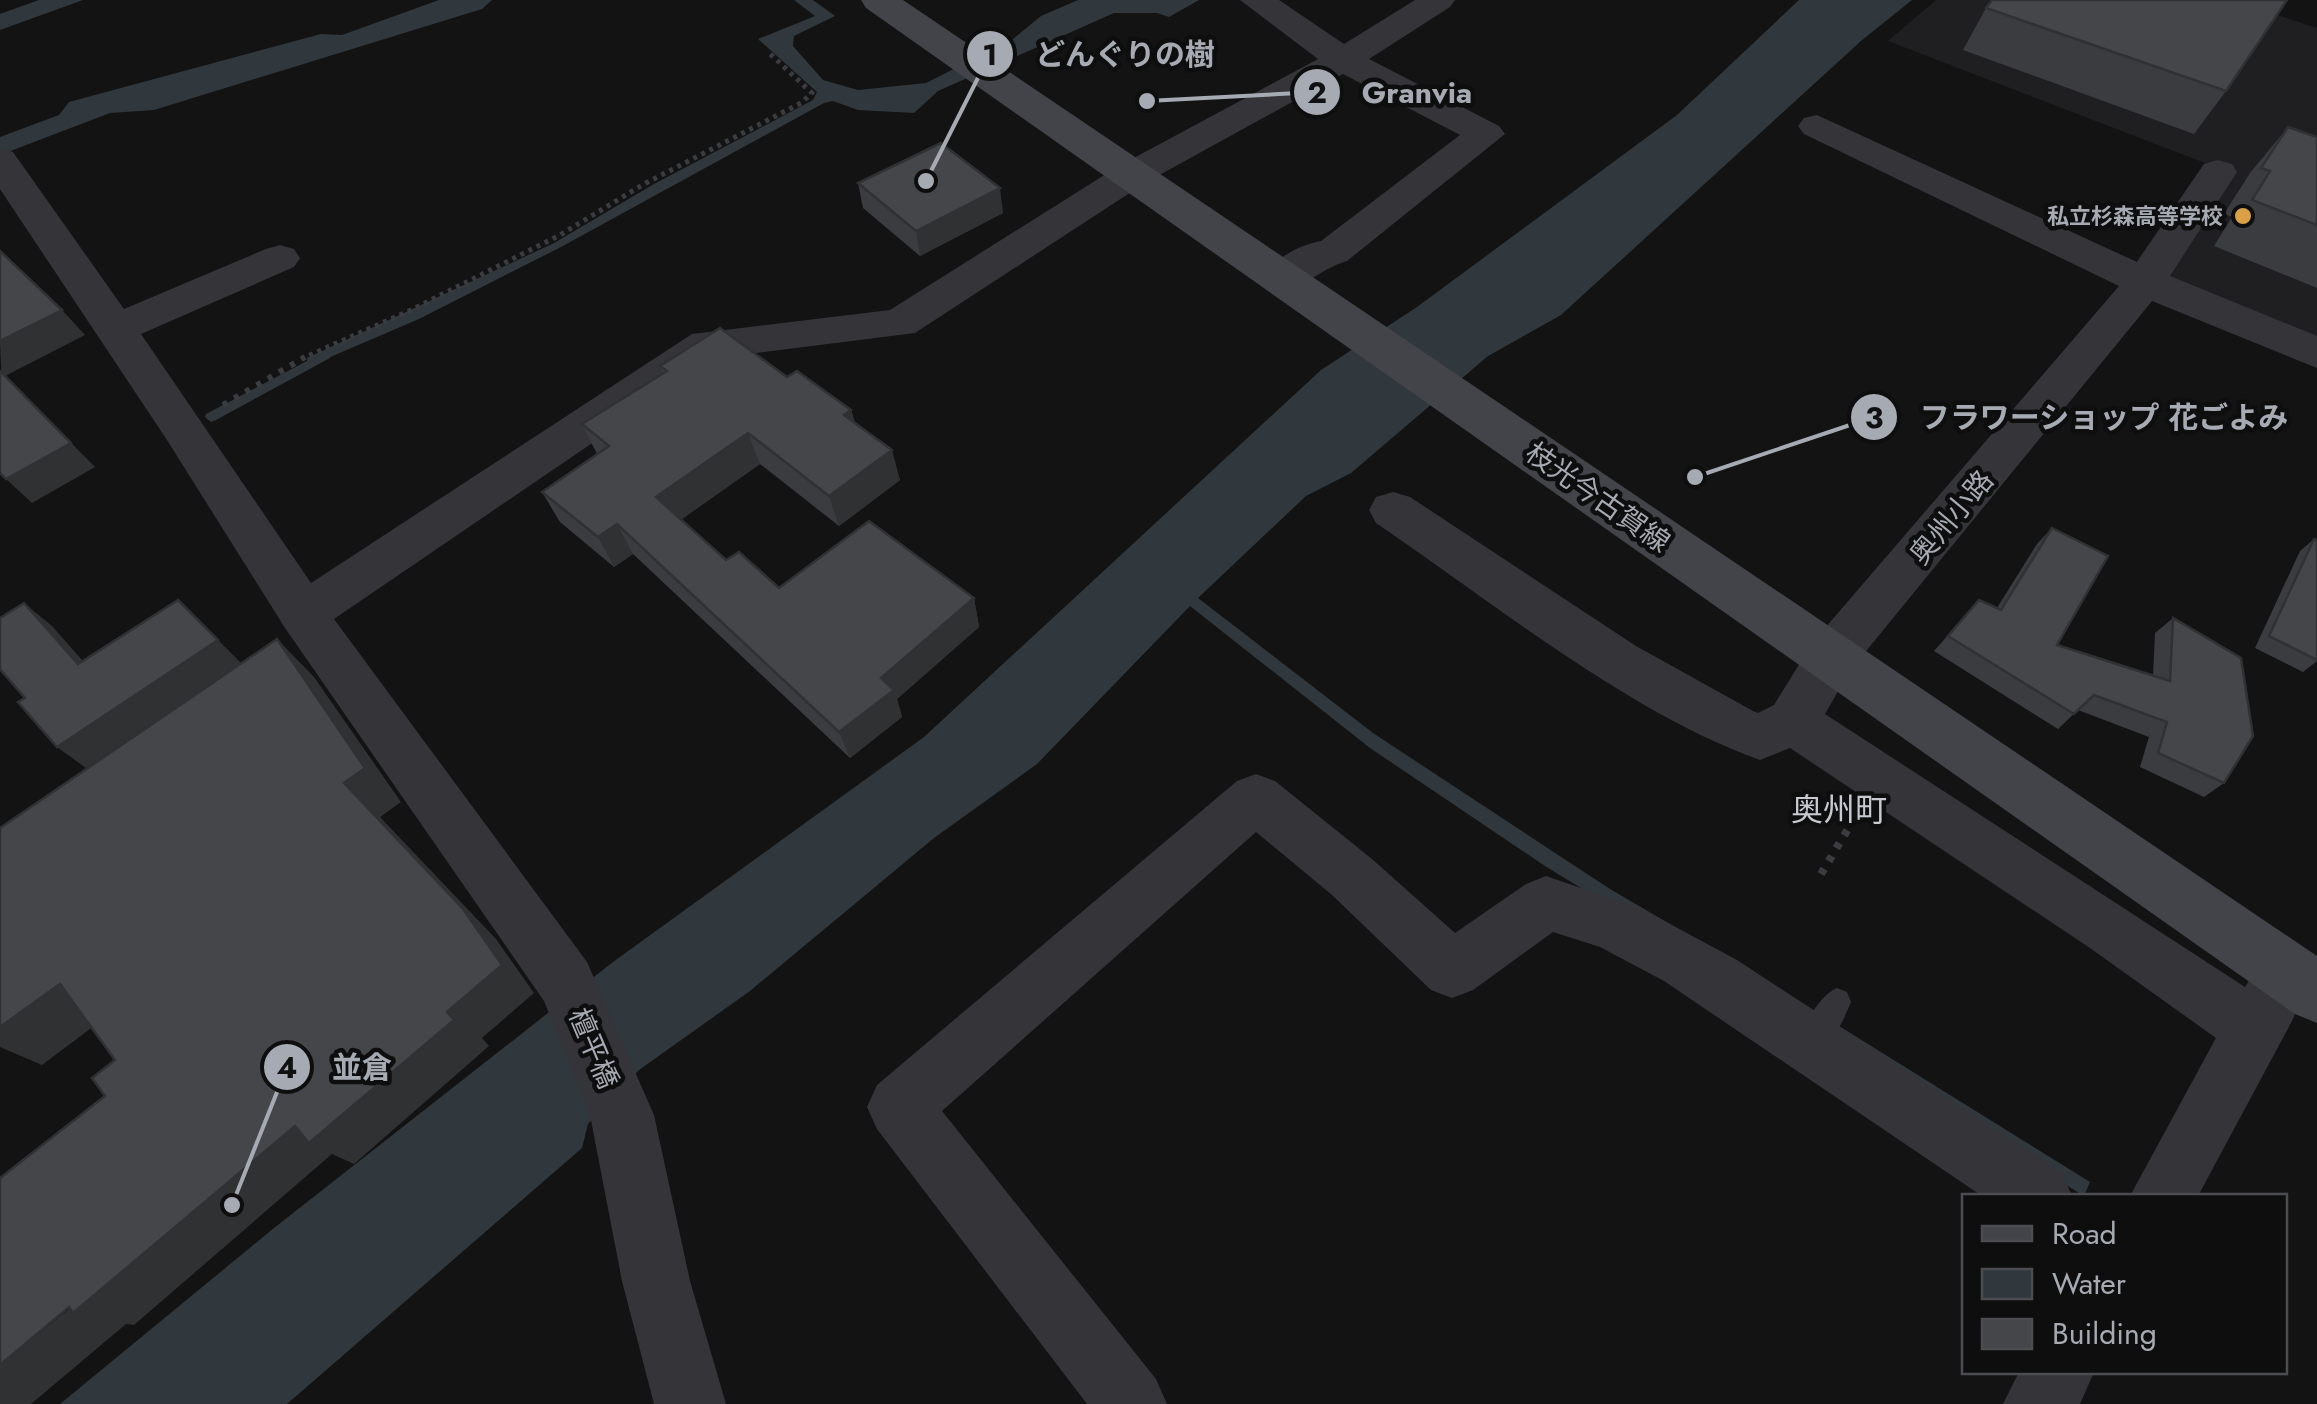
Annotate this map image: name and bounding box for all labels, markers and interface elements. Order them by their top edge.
callout: どんぐりの樹 [965,24,1235,84]
text: 1 [982,33,998,76]
text: どんぐりの樹 [1035,33,1215,76]
callout: Granvia [1292,62,1493,122]
text: 2 [1307,71,1327,114]
text: Granvia [1362,71,1472,114]
place label: 私立杉森高等学校 [2047,200,2223,232]
marker: 私立杉森高等学校 [2232,205,2254,227]
callout: フラワーショップ 花ごよみ [1849,387,2308,447]
text: 3 [1865,396,1883,439]
text: フラワーショップ 花ごよみ [1920,396,2288,439]
street label: 枝光今古賀線 [1517,432,1678,562]
street label: 奥州小路 [1900,461,2003,573]
district label: 奥州町 [1791,787,1887,833]
street label: 檀平橋 [558,1002,629,1095]
callout: 並倉 [262,1037,412,1097]
text: 4 [277,1046,297,1089]
text: 並倉 [332,1046,392,1089]
legend [1962,1194,2287,1374]
text: Road [2052,1212,2117,1255]
text: Water [2052,1262,2127,1305]
text: Building [2052,1312,2157,1355]

